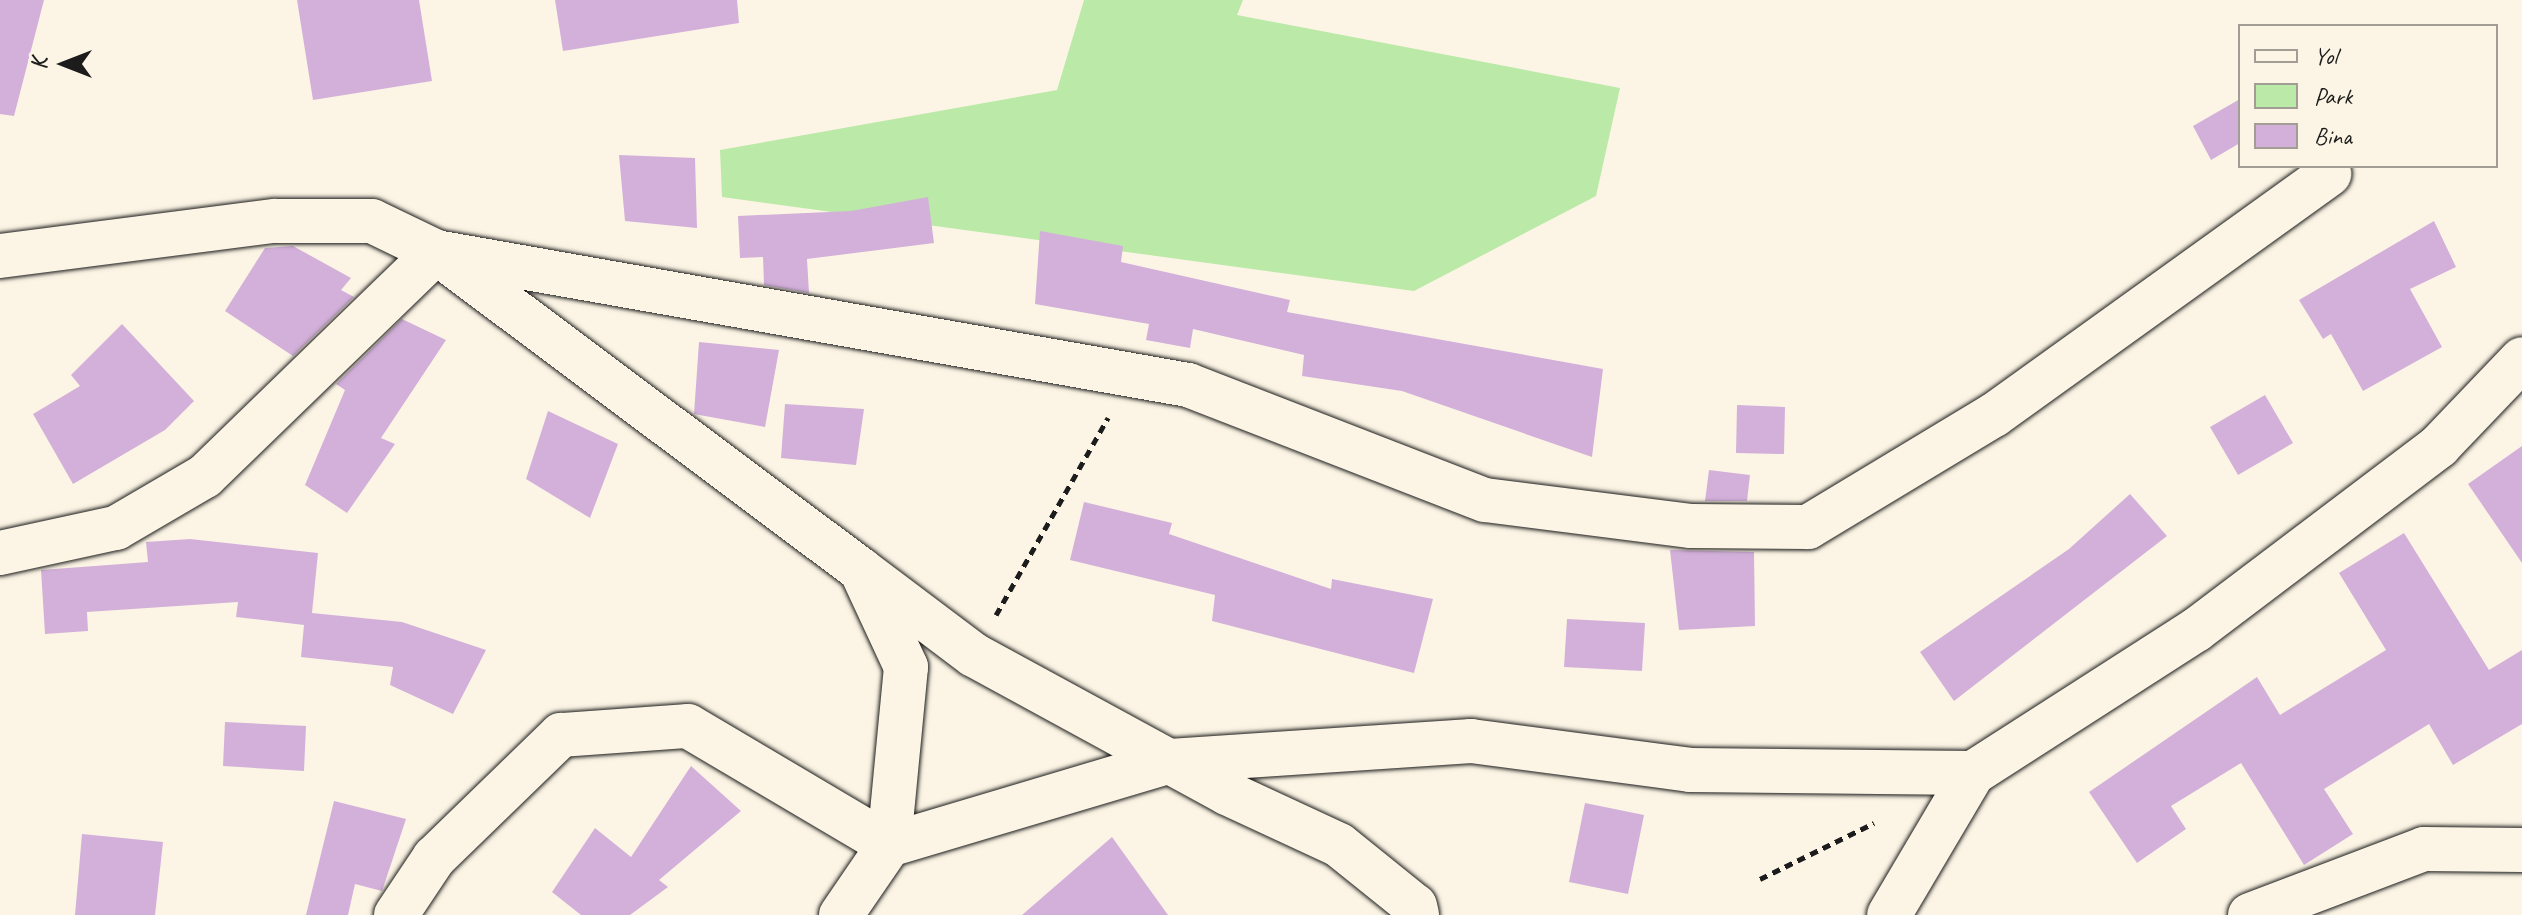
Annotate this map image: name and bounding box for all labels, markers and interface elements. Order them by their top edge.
north arrow [24,24,104,104]
legend [2238,24,2498,168]
text: Yol [2314,41,2337,71]
text: K [26,58,54,70]
text: Park [2314,81,2352,111]
text: Bina [2314,121,2352,151]

